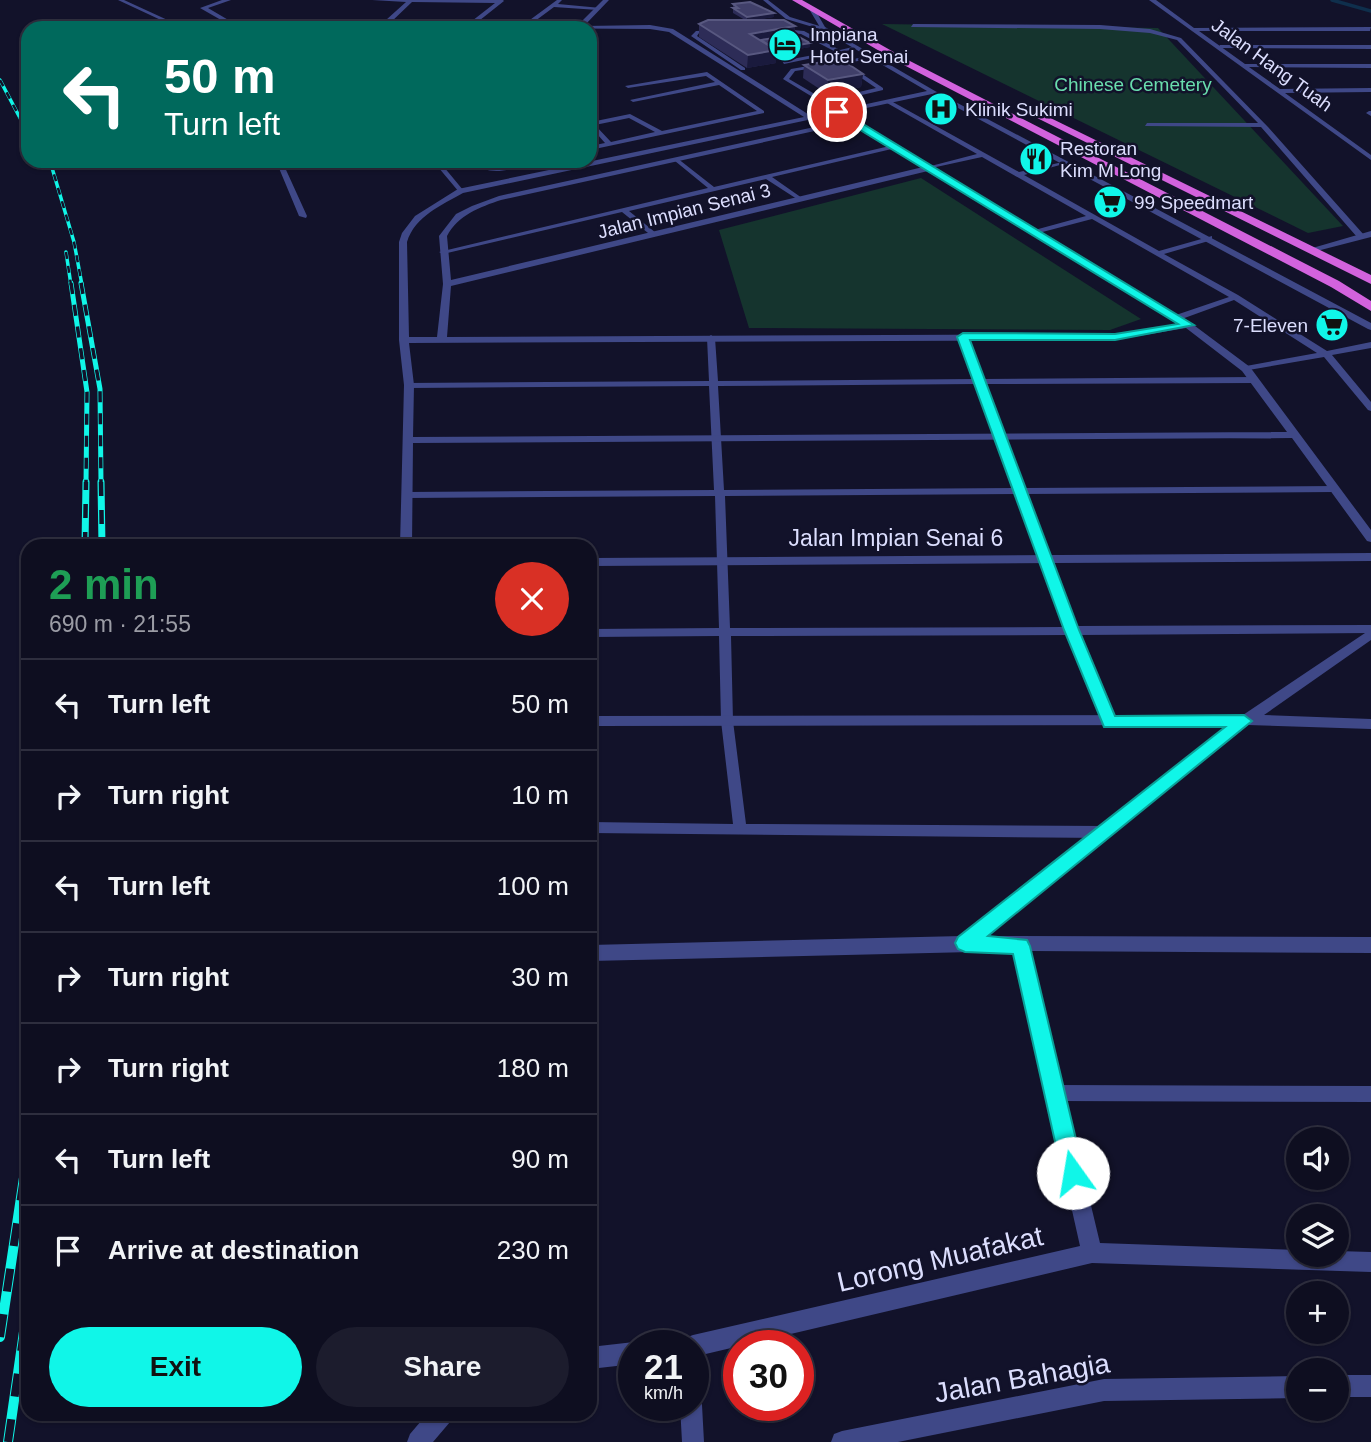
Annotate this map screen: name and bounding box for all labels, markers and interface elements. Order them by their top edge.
street label: Jalan Hang Tuah [1208,14,1336,116]
place label: Impiana Hotel Senai [810,24,908,67]
hotel icon: Impiana Hotel Senai [766,26,804,64]
icon: left [49,49,140,140]
text: 50 m [164,49,276,103]
park label: Chinese Cemetery [1054,74,1212,95]
pin [807,82,867,142]
hospital icon: Klinik Sukimi [922,90,960,128]
icon: arrive [818,93,856,131]
place label: Klinik Sukimi [965,99,1073,120]
text: Turn left [164,106,280,142]
place label: Restoran Kim M Long [1060,138,1161,181]
restaurant icon: Restoran Kim M Long [1017,140,1055,178]
street label: Jalan Impian Senai 3 [595,179,773,243]
supermarket icon: 99 Speedmart [1091,183,1129,221]
place label: 99 Speedmart [1134,192,1254,213]
supermarket icon: 7-Eleven [1313,306,1351,344]
place label: 7-Eleven [1233,315,1308,336]
street label: Jalan Impian Senai 6 [789,525,1003,551]
text: 2 min [49,561,159,608]
button: close [495,562,569,636]
text: 690 m · 21:55 [49,611,191,637]
icon: left [49,686,87,724]
text: Turn left [108,689,210,719]
text: 50 m [511,689,569,719]
icon: right [49,777,87,815]
text: Turn right [108,780,229,810]
text: 10 m [511,780,569,810]
icon: left [49,868,87,906]
text: Turn left [108,871,210,901]
text: 100 m [497,871,569,901]
icon: right [49,959,87,997]
text: Turn right [108,962,229,992]
text: 30 m [511,962,569,992]
icon: right [49,1050,87,1088]
text: Turn right [108,1053,229,1083]
text: 180 m [497,1053,569,1083]
map controls [1286,1127,1349,1421]
button: sound [1286,1127,1349,1190]
position arrow [1036,1136,1110,1210]
icon: left [49,1141,87,1179]
text: Turn left [108,1144,210,1174]
text: 90 m [511,1144,569,1174]
button: layers [1286,1204,1349,1267]
street label: Lorong Muafakat [834,1220,1046,1298]
icon: arrive [49,1232,87,1270]
text: Arrive at destination [108,1235,359,1265]
text: 230 m [497,1235,569,1265]
button: + [1286,1281,1349,1344]
button: Exit [49,1327,302,1407]
button: Share [316,1327,569,1407]
speed limit sign: 30 [723,1330,814,1421]
text: 21 [644,1347,683,1386]
street label: Jalan Bahagia [932,1347,1112,1409]
button: − [1286,1358,1349,1421]
text: km/h [644,1383,683,1403]

